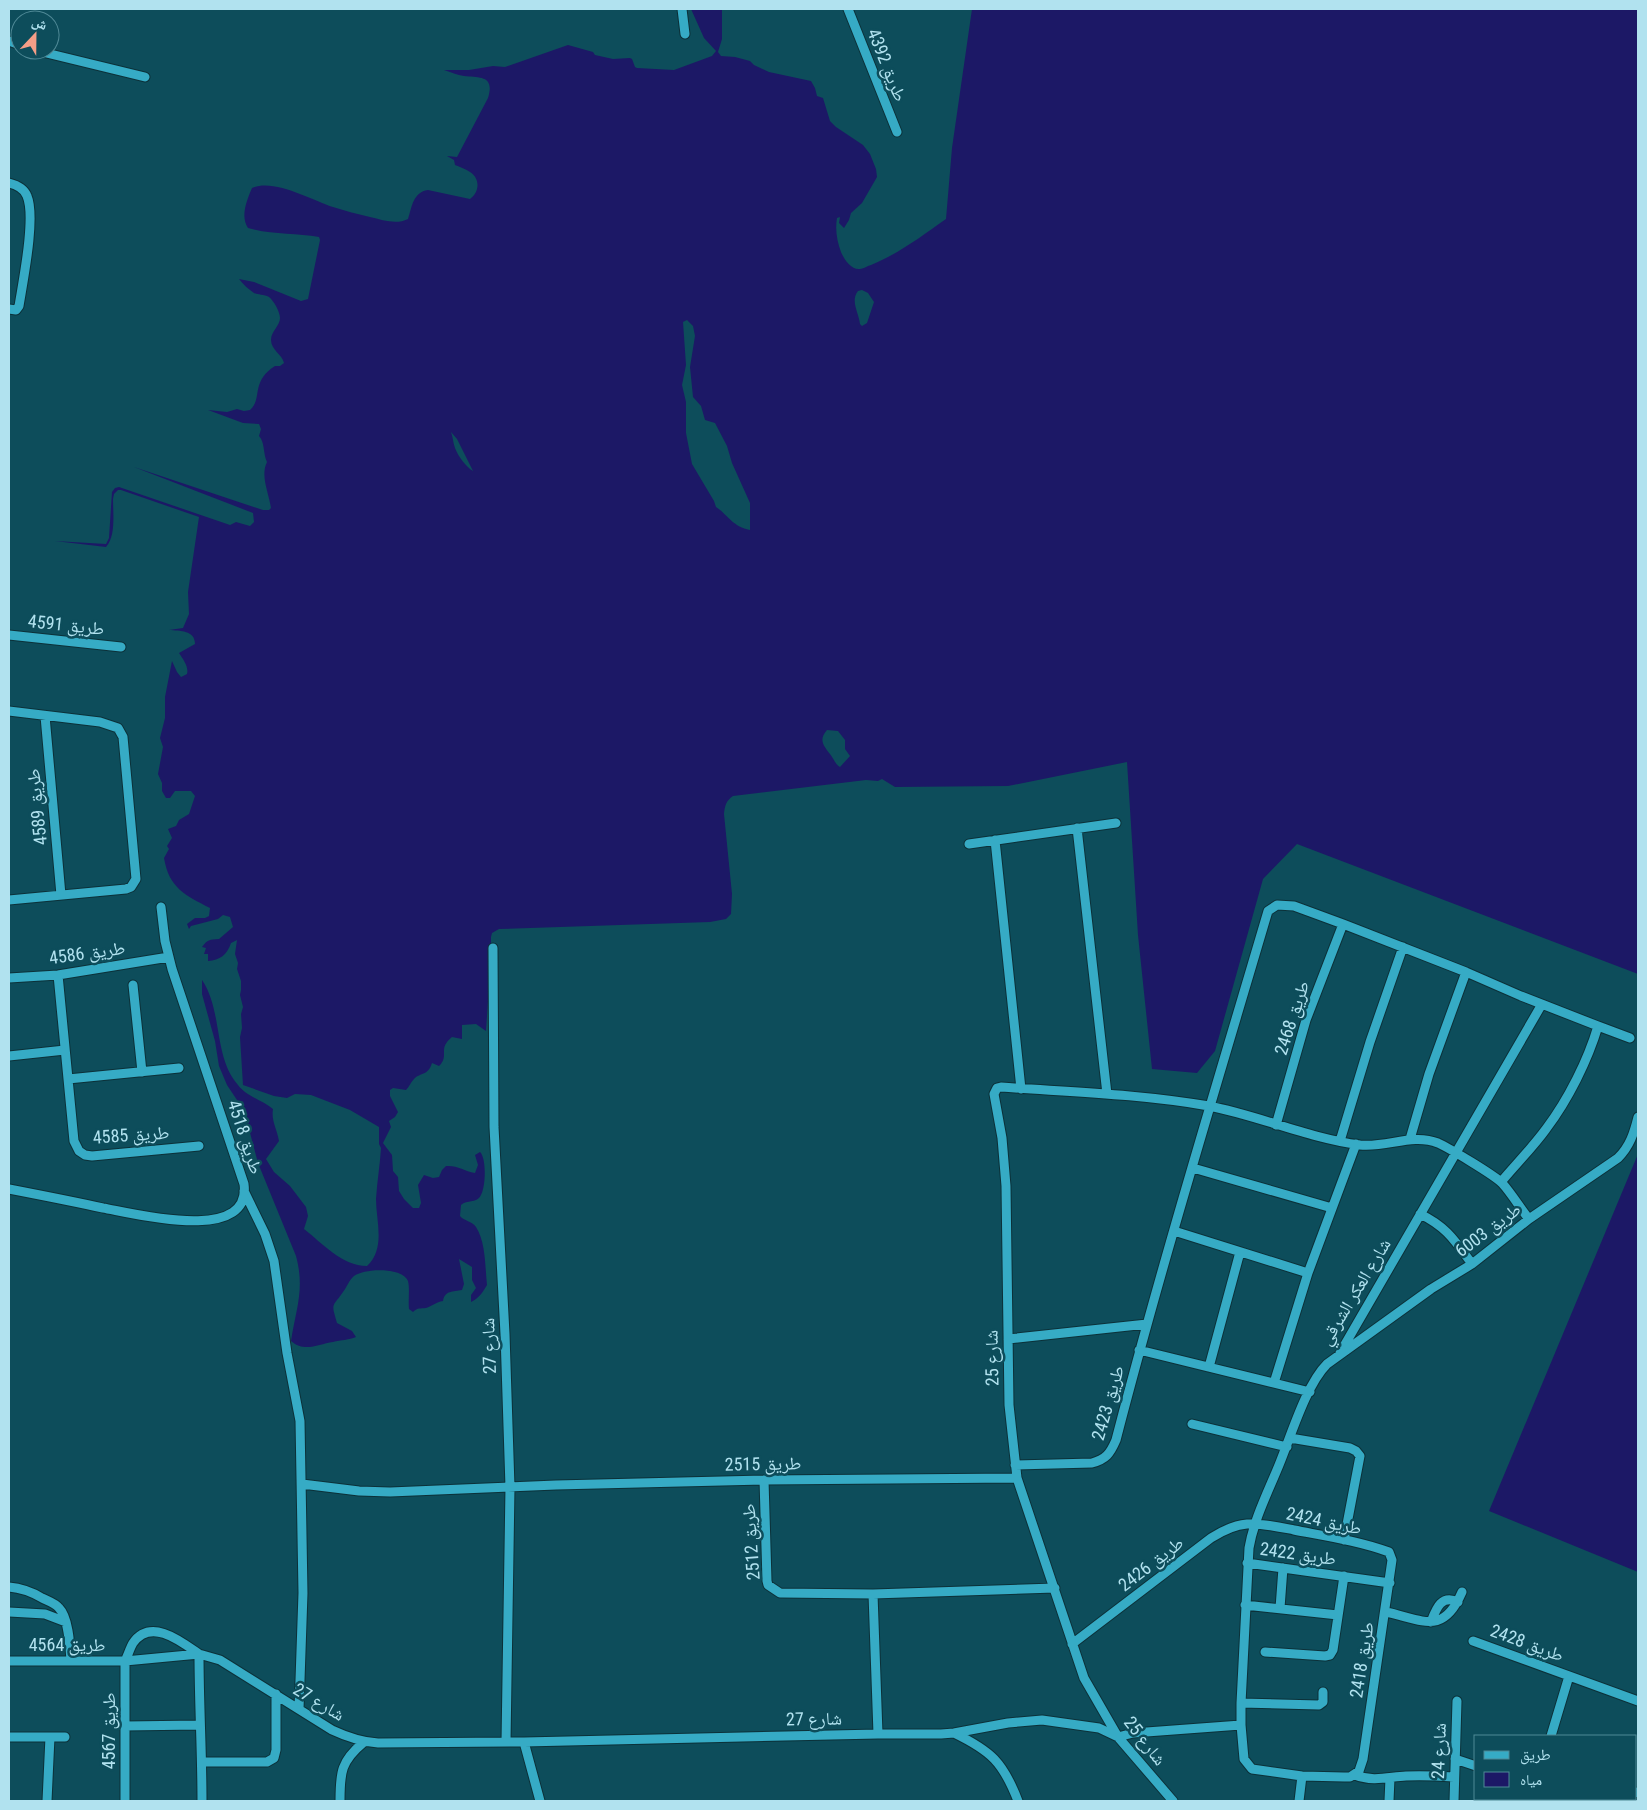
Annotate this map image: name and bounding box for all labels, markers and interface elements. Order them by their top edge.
north arrow [10,10,60,60]
text: ش [30,13,50,34]
street label: طريق 4392 [862,25,912,105]
street label: طريق 4591 [27,610,105,640]
street label: طريق 4589 [22,768,52,846]
street label: طريق 4586 [48,937,126,969]
street label: طريق 2468 [1270,978,1314,1058]
street label: طريق 4518 [223,1097,267,1177]
street label: طريق 4585 [92,1121,170,1149]
street label: طريق 6003 [1451,1198,1525,1262]
street label: شارع العكر الشرقي [1314,1235,1399,1351]
street label: شارع 27 [477,1318,501,1374]
street label: شارع 25 [981,1330,1003,1386]
street label: طريق 2423 [1087,1363,1129,1443]
street label: طريق 2515 [725,1452,801,1476]
street label: طريق 2424 [1284,1502,1364,1540]
street label: طريق 2512 [737,1503,765,1581]
street label: طريق 2426 [1114,1532,1188,1596]
street label: طريق 2422 [1259,1538,1337,1570]
street label: طريق 2418 [1345,1620,1379,1700]
street label: طريق 2428 [1487,1620,1567,1666]
street label: طريق 4564 [29,1634,105,1656]
street label: شارع 27 [289,1678,349,1726]
street label: طريق 4567 [98,1693,120,1769]
street label: شارع 27 [786,1708,842,1730]
street label: شارع 25 [1119,1712,1171,1770]
street label: شارع 24 [1427,1723,1451,1779]
legend [1474,1735,1637,1800]
text: طريق [1520,1746,1551,1765]
text: مياه [1520,1771,1542,1789]

